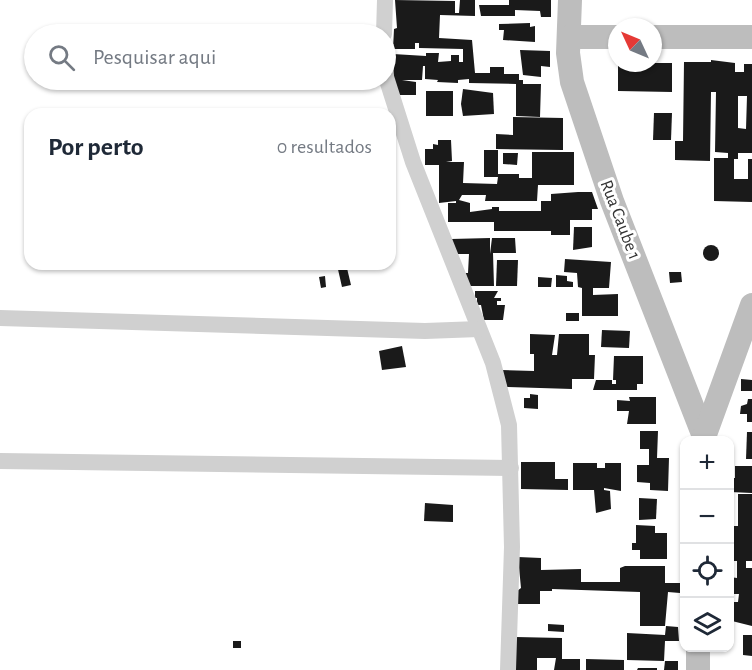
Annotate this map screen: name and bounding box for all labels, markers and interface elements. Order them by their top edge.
north arrow [608,18,662,72]
search box [24,24,396,90]
icon: search [45,41,78,74]
text: Pesquisar aqui [93,46,216,68]
text: Por perto [48,134,144,160]
text: 0 resultados [277,137,372,157]
street label: Rua Caube 1 [597,178,643,262]
map controls [680,436,734,652]
button: + [680,436,734,490]
button: − [680,490,734,544]
button: locate [680,544,734,598]
button: layers [680,598,734,652]

